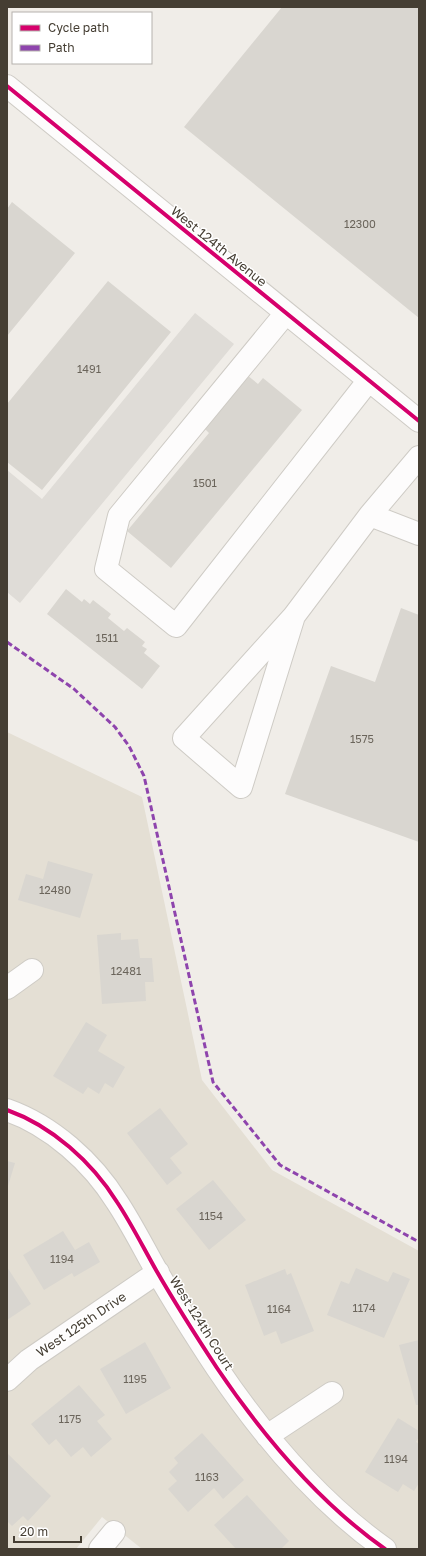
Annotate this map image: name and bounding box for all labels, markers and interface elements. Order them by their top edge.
legend [12,12,152,64]
text: Cycle path [48,20,109,35]
text: Path [48,40,75,55]
street label: West 124th Avenue [168,202,270,290]
house number: 12300 [344,217,376,230]
house number: 1491 [77,362,101,375]
house number: 1501 [193,476,217,489]
house number: 1511 [96,631,118,644]
house number: 1575 [350,732,374,745]
house number: 12480 [39,883,71,896]
house number: 12481 [111,964,141,977]
house number: 1154 [199,1209,223,1222]
house number: 1194 [50,1252,74,1265]
street label: West 124th Court [167,1273,237,1373]
street label: West 125th Drive [33,1288,129,1360]
house number: 1174 [352,1301,376,1314]
house number: 1164 [267,1302,291,1315]
house number: 1195 [123,1372,147,1385]
house number: 1175 [59,1412,81,1425]
house number: 1194 [384,1452,408,1465]
house number: 1163 [195,1470,219,1483]
scale bar [14,1518,81,1544]
text: 20 m [20,1524,48,1539]

